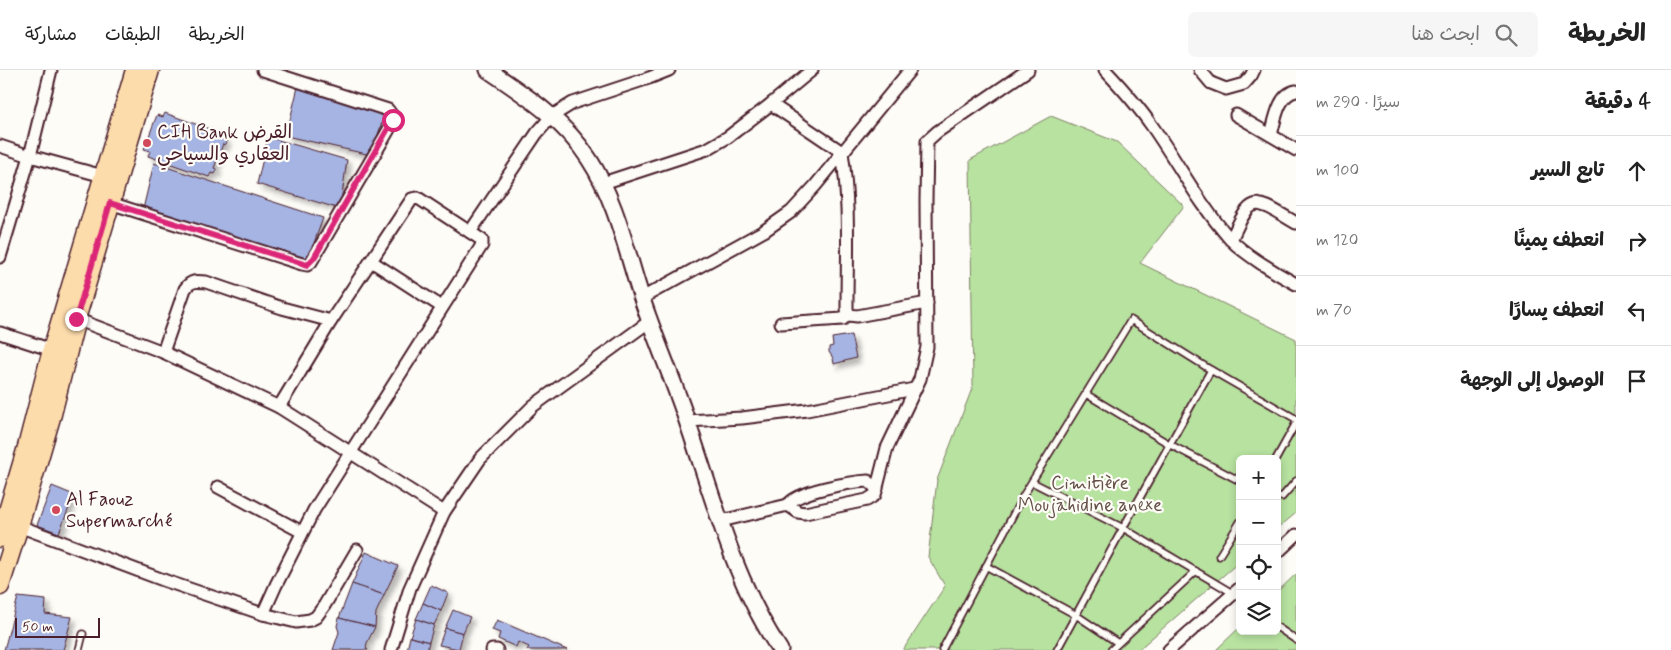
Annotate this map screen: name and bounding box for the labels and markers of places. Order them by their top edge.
place label: CIH Bank القرض العقاري والسياحي [157,120,292,170]
marker: CIH Bank القرض العقاري والسياحي [141,137,153,149]
place label: Al Faouz Supermarché [66,487,172,534]
marker: Al Faouz Supermarché [50,504,62,516]

